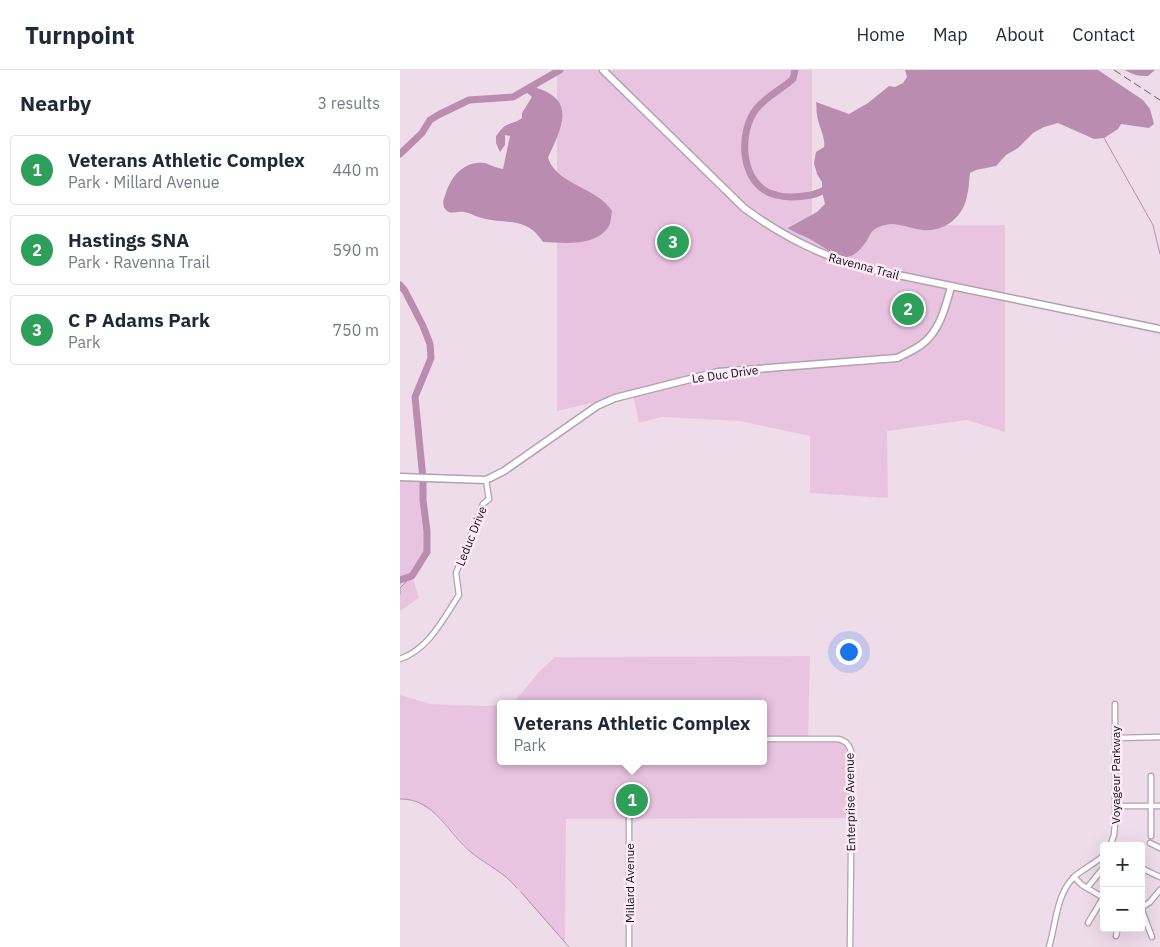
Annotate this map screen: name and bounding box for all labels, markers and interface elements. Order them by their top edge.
text: Turnpoint [25,19,135,51]
text: Home [857,23,905,46]
text: Map [933,23,968,46]
text: About [996,23,1044,46]
text: Contact [1072,23,1135,46]
text: Nearby [20,89,91,117]
text: 3 results [317,93,380,113]
text: Veterans Athletic Complex [68,148,305,172]
text: 1 [32,160,42,180]
text: 440 m [332,160,379,180]
text: Park · Millard Avenue [68,172,220,192]
pin: 3 [657,223,689,261]
text: Hastings SNA [68,228,189,252]
text: 2 [32,240,42,260]
text: 590 m [332,240,379,260]
street label: Ravenna Trail [827,249,901,283]
text: Park · Ravenna Trail [68,252,210,272]
pin: 2 [892,290,924,328]
text: C P Adams Park [68,308,210,332]
text: 3 [32,320,42,340]
text: 750 m [332,320,379,340]
text: Park [68,332,100,352]
street label: Le Duc Drive [691,362,760,386]
street label: Leduc Drive [452,504,490,568]
your location [836,639,862,665]
popup [497,700,767,765]
text: Veterans Athletic Complex [514,711,750,735]
street label: Voyageur Parkway [1108,726,1123,824]
text: Park [514,735,546,755]
street label: Enterprise Avenue [842,752,858,851]
pin: 1 [616,781,648,819]
map controls [1100,842,1145,932]
button: + [1100,842,1145,887]
street label: Millard Avenue [622,843,637,923]
button: − [1100,887,1145,932]

